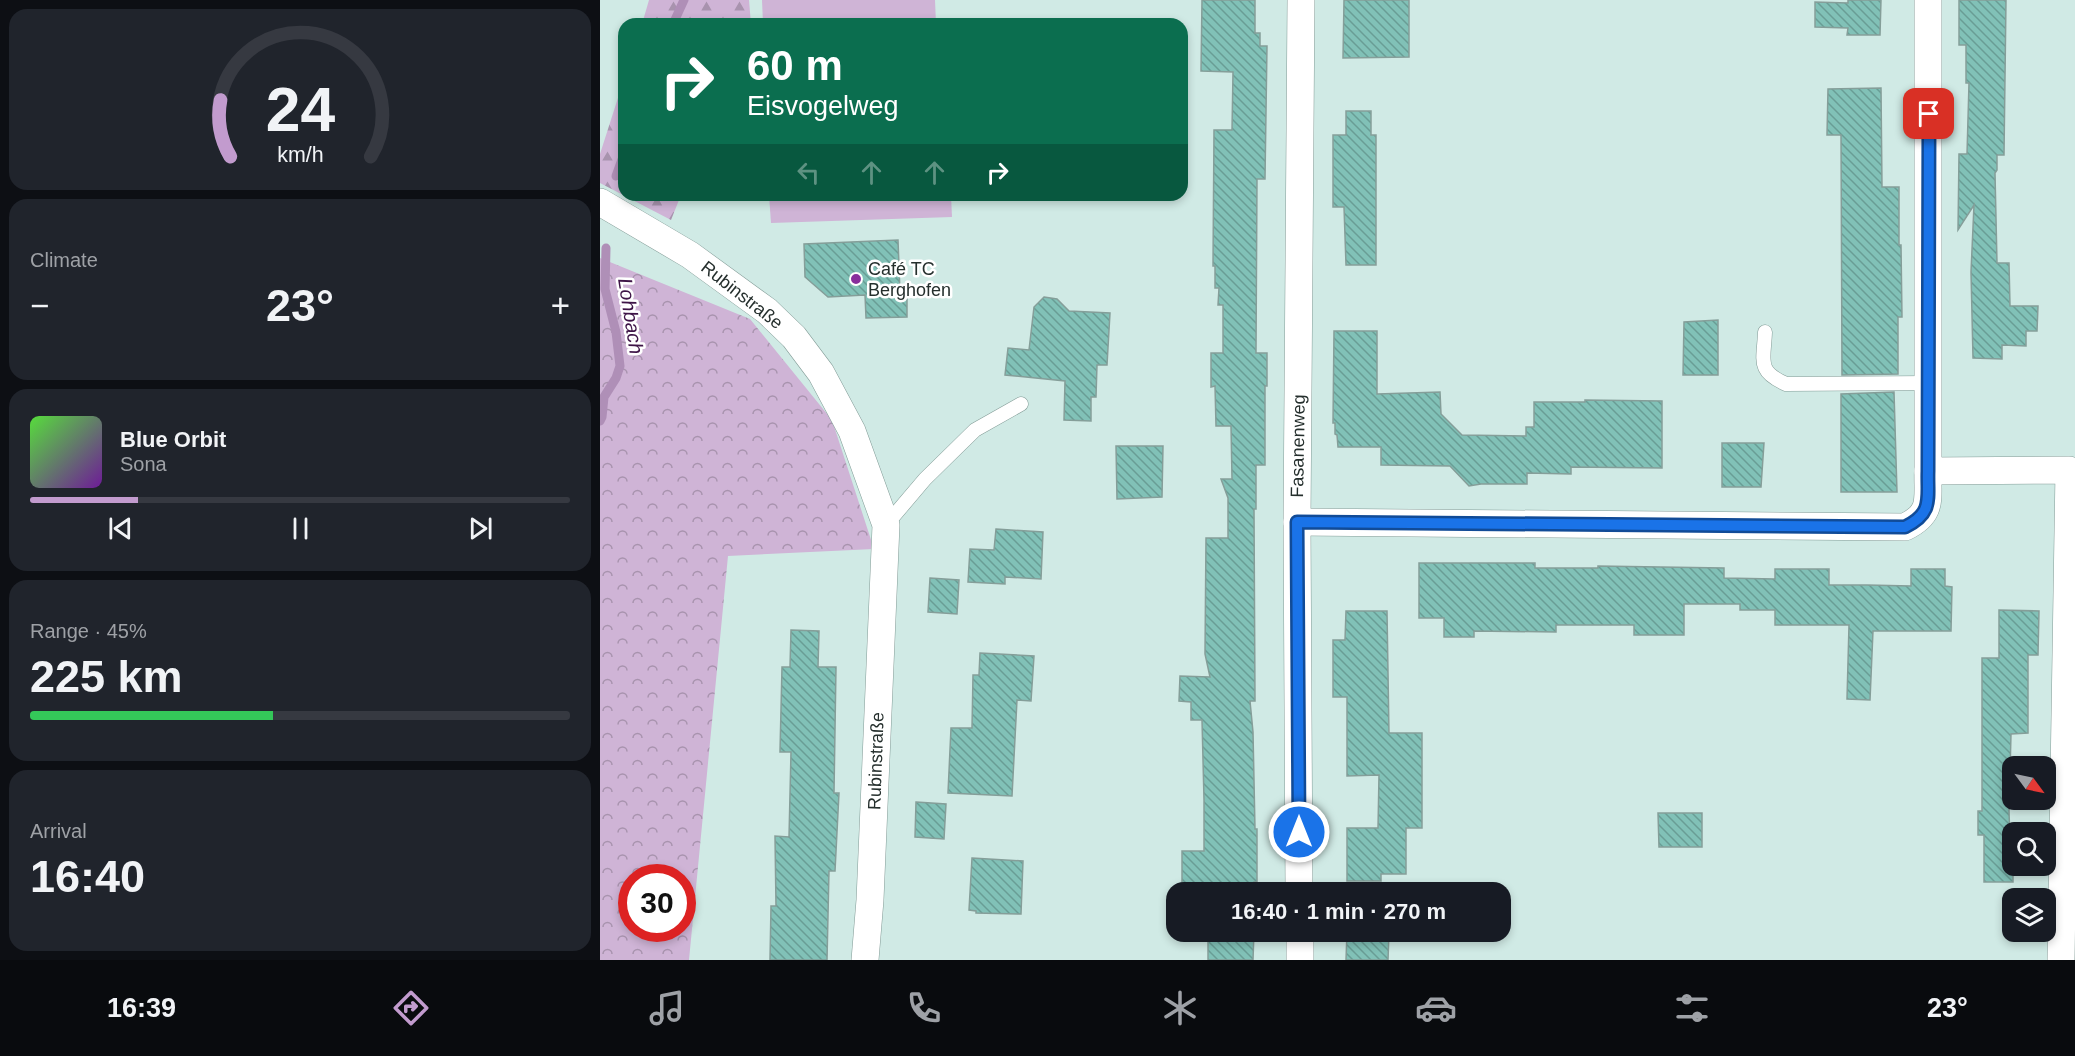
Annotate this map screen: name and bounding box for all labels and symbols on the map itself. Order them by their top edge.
pin [1903,88,1954,139]
street label: Rubinstraße [697,257,787,333]
place label: Café TC Berghofen [868,259,951,300]
marker: Café TC Berghofen [849,272,863,286]
water label: Lohbach [614,276,648,356]
street label: Fasanenweg [1287,394,1309,498]
street label: Rubinstraße [864,712,888,810]
north arrow [2002,756,2056,810]
position arrow [1267,800,1331,864]
speed limit sign: 30 [618,864,696,942]

